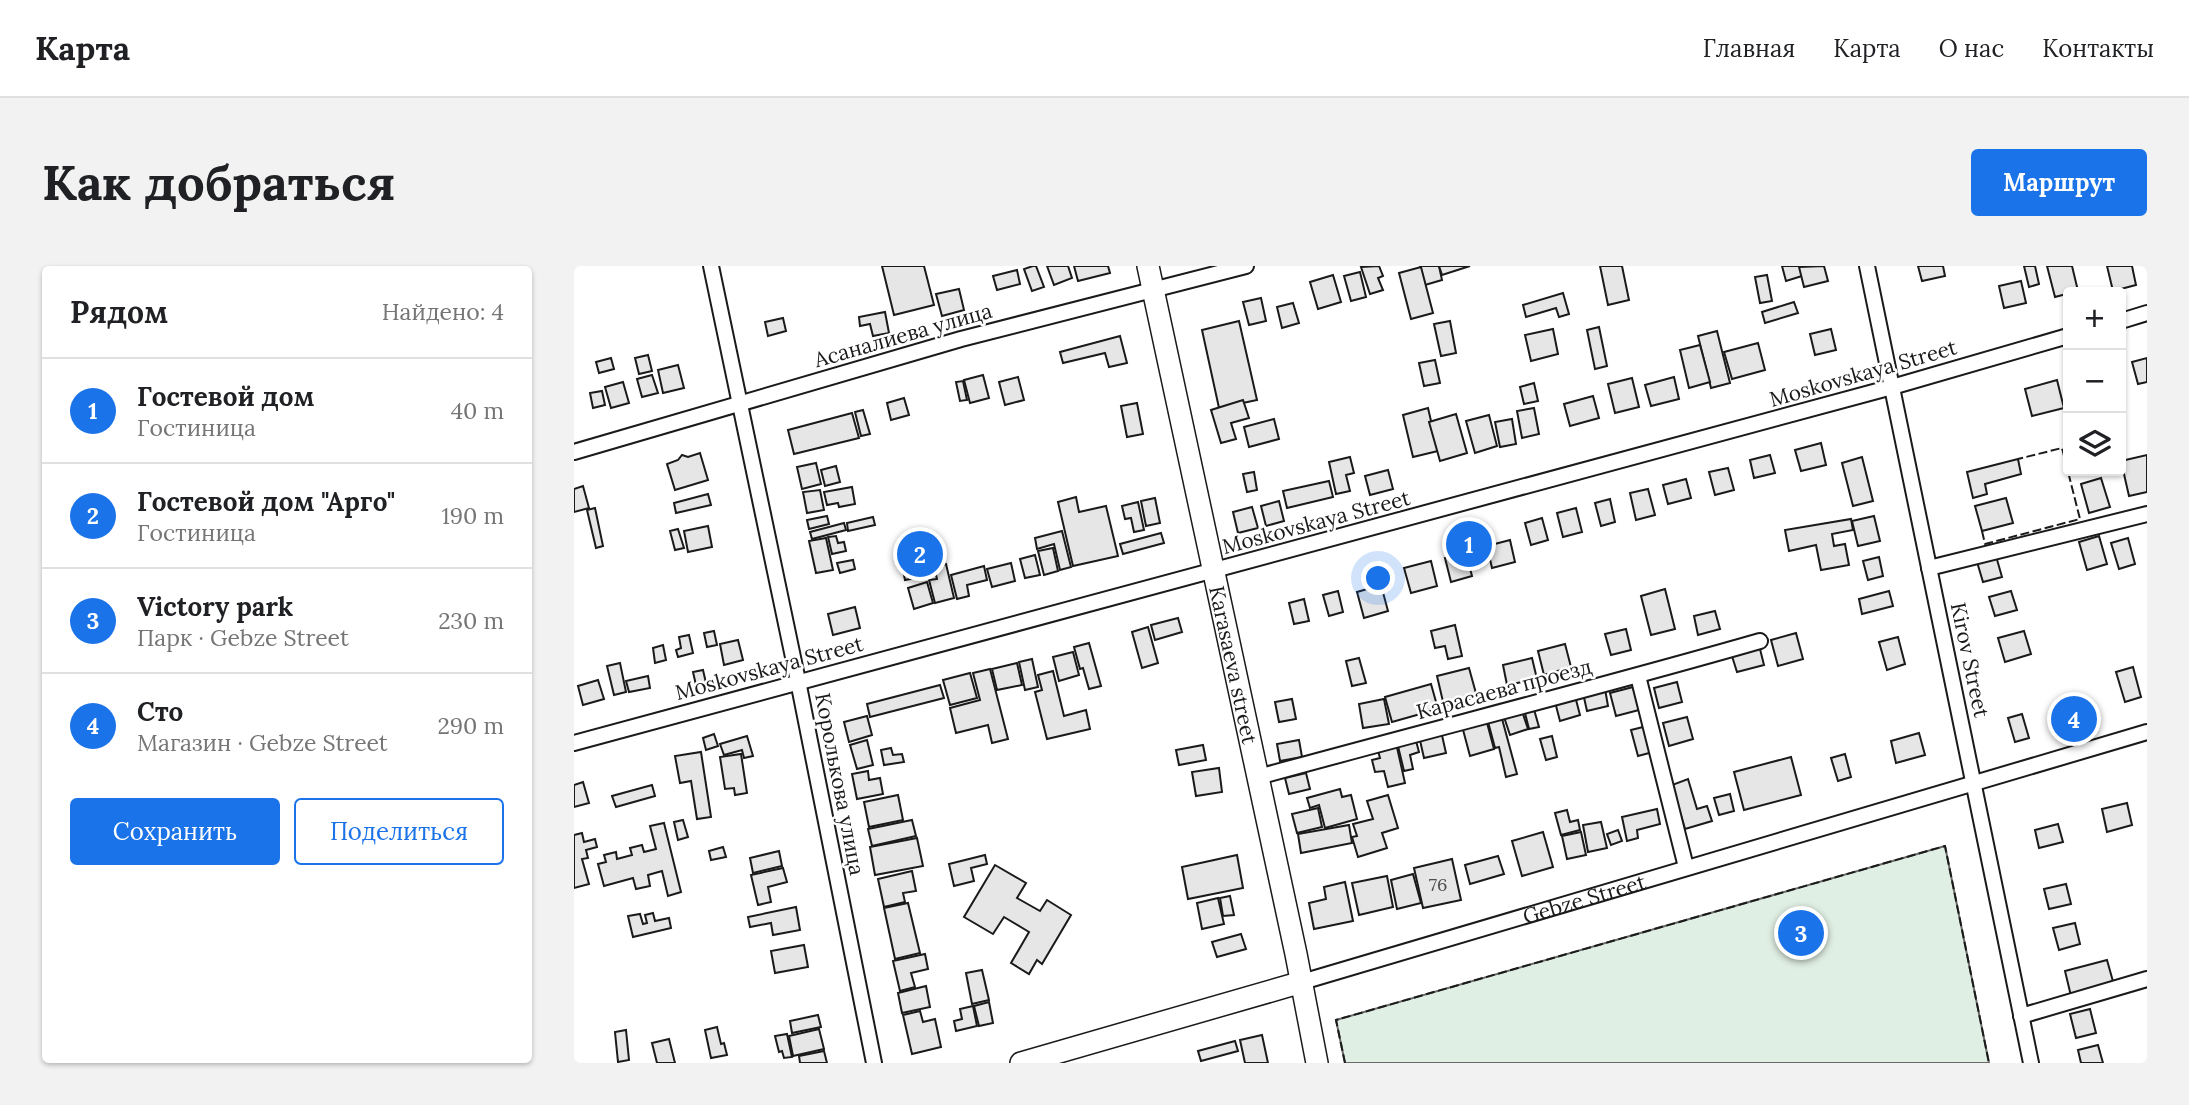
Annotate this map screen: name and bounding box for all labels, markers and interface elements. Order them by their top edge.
text: Карта [35,27,130,69]
text: Главная [1703,33,1795,64]
text: Карта [1833,33,1901,64]
text: О нас [1939,33,2004,64]
text: Контакты [2042,33,2154,64]
button: Маршрут [1971,149,2147,216]
text: Как добраться [42,151,396,213]
map controls [2063,287,2126,476]
button: + [2063,287,2126,350]
text: Рядом [70,293,168,331]
text: Найдено: 4 [382,297,504,326]
street label: Асаналиева улица [810,297,995,374]
street label: Moskovskaya Street [1766,333,1961,413]
button: − [2063,350,2126,413]
text: Гостевой дом [137,380,314,413]
text: 1 [88,396,98,425]
text: 40 m [451,396,504,425]
text: Гостиница [137,413,256,442]
button: layers [2063,413,2126,476]
street label: Moskovskaya Street [1219,484,1414,560]
text: Гостевой дом "Арго" [137,485,395,518]
text: 2 [87,501,99,530]
text: 190 m [441,501,504,530]
text: Гостиница [137,518,256,547]
pin: 1 [1446,518,1492,570]
pin: 2 [897,528,943,580]
your location [1361,561,1395,595]
street label: Karasaeva street [1204,583,1264,747]
text: Victory park [137,590,293,623]
street label: Kirov Street [1945,600,1996,721]
text: 3 [87,606,99,635]
text: 230 m [438,606,504,635]
text: Парк · Gebze Street [137,623,349,652]
street label: Moskovskaya Street [672,630,867,706]
street label: Карасаева проезд [1413,653,1595,725]
street label: Королькова улица [809,690,871,878]
pin: 4 [2051,693,2097,745]
text: Сто [137,695,183,728]
text: 4 [87,711,99,740]
text: 290 m [437,711,504,740]
text: Магазин · Gebze Street [137,728,388,757]
button: Сохранить [70,798,280,865]
button: Поделиться [294,798,504,865]
street label: Gebze Street [1519,867,1649,930]
house number: 76 [1429,873,1447,896]
pin: 3 [1778,907,1824,959]

